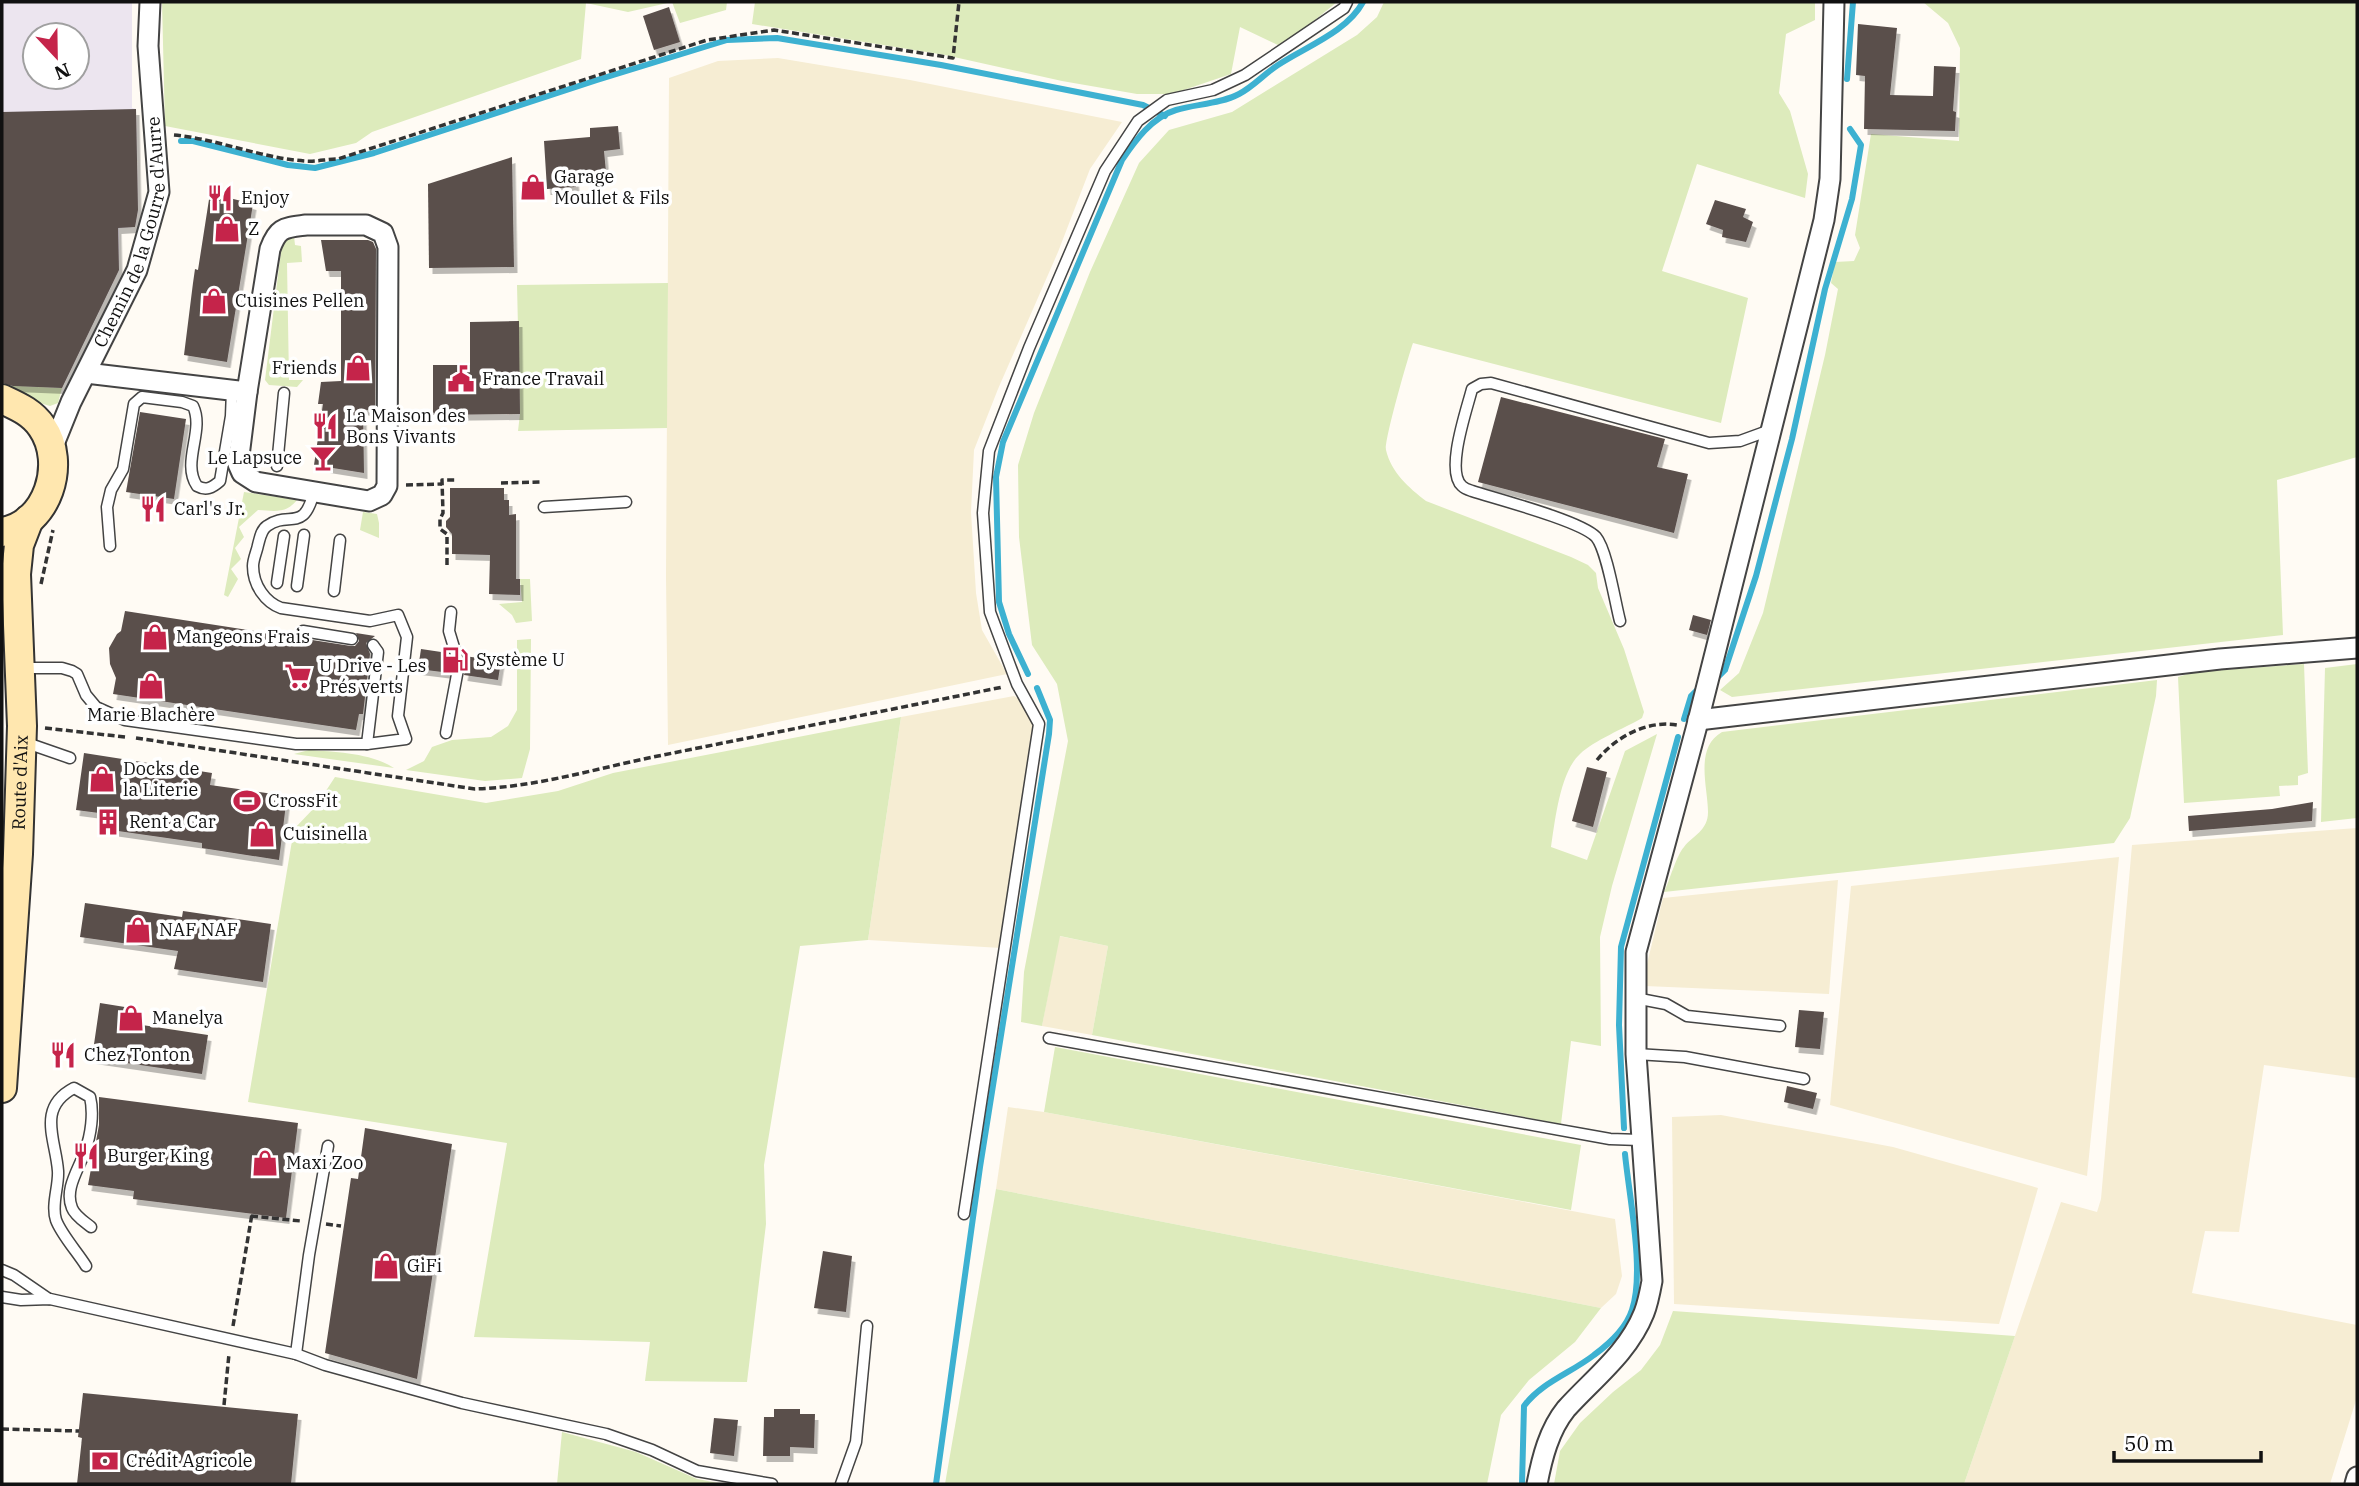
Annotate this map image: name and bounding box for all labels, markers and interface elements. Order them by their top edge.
north arrow [21,21,91,91]
text: N [51,58,74,86]
street label: Chemin de la Gourre d'Aurre [88,116,170,351]
place label: Garage Moullet & Fils [554,165,670,209]
shop icon: Garage Moullet & Fils [518,172,548,202]
restaurant icon: Enjoy [205,183,235,213]
place label: Enjoy [241,186,290,209]
shop icon: Z [212,214,242,244]
place label: Z [248,217,259,240]
shop icon: Cuisines Pellen [199,286,229,316]
place label: Cuisines Pellen [235,289,365,312]
shop icon: Friends [343,353,373,383]
place label: Friends [272,356,337,379]
public building icon: France Travail [446,364,476,394]
place label: France Travail [482,367,604,390]
place label: La Maison des Bons Vivants [346,404,466,448]
restaurant icon: La Maison des Bons Vivants [310,411,340,441]
bar icon: Le Lapsuce [308,443,338,473]
place label: Le Lapsuce [207,446,302,469]
restaurant icon: Carl's Jr. [138,494,168,524]
place label: Carl's Jr. [174,497,245,520]
shop icon: Mangeons Frais [140,622,170,652]
place label: Mangeons Frais [176,625,310,648]
fuel station icon: Système U [440,645,470,675]
place label: Système U [476,648,565,671]
place label: U Drive - Les Prés verts [319,654,426,698]
supermarket icon: U Drive - Les Prés verts [283,661,313,691]
shop icon: Marie Blachère [136,671,166,701]
place label: Marie Blachère [87,703,215,726]
street label: Route d'Aix [7,735,33,830]
place label: Docks de la Literie [123,757,199,801]
shop icon: Docks de la Literie [87,764,117,794]
sports icon: CrossFit [232,786,262,816]
place label: CrossFit [268,789,338,812]
building icon: Rent a Car [93,807,123,837]
place label: Rent a Car [129,810,216,833]
shop icon: Cuisinella [247,819,277,849]
place label: Cuisinella [283,822,368,845]
shop icon: NAF NAF [123,915,153,945]
place label: NAF NAF [159,918,238,941]
shop icon: Manelya [116,1003,146,1033]
place label: Manelya [152,1006,223,1029]
restaurant icon: Chez Tonton [48,1040,78,1070]
place label: Chez Tonton [84,1043,190,1066]
restaurant icon: Burger King [71,1141,101,1171]
place label: Burger King [107,1144,209,1167]
shop icon: Maxi Zoo [250,1148,280,1178]
place label: Maxi Zoo [286,1151,363,1174]
shop icon: GiFi [371,1251,401,1281]
place label: GiFi [407,1254,442,1277]
scale bar [2114,1420,2261,1464]
text: 50 m [2124,1429,2174,1457]
bank icon: Crédit Agricole [90,1446,120,1476]
place label: Crédit Agricole [126,1449,252,1472]

